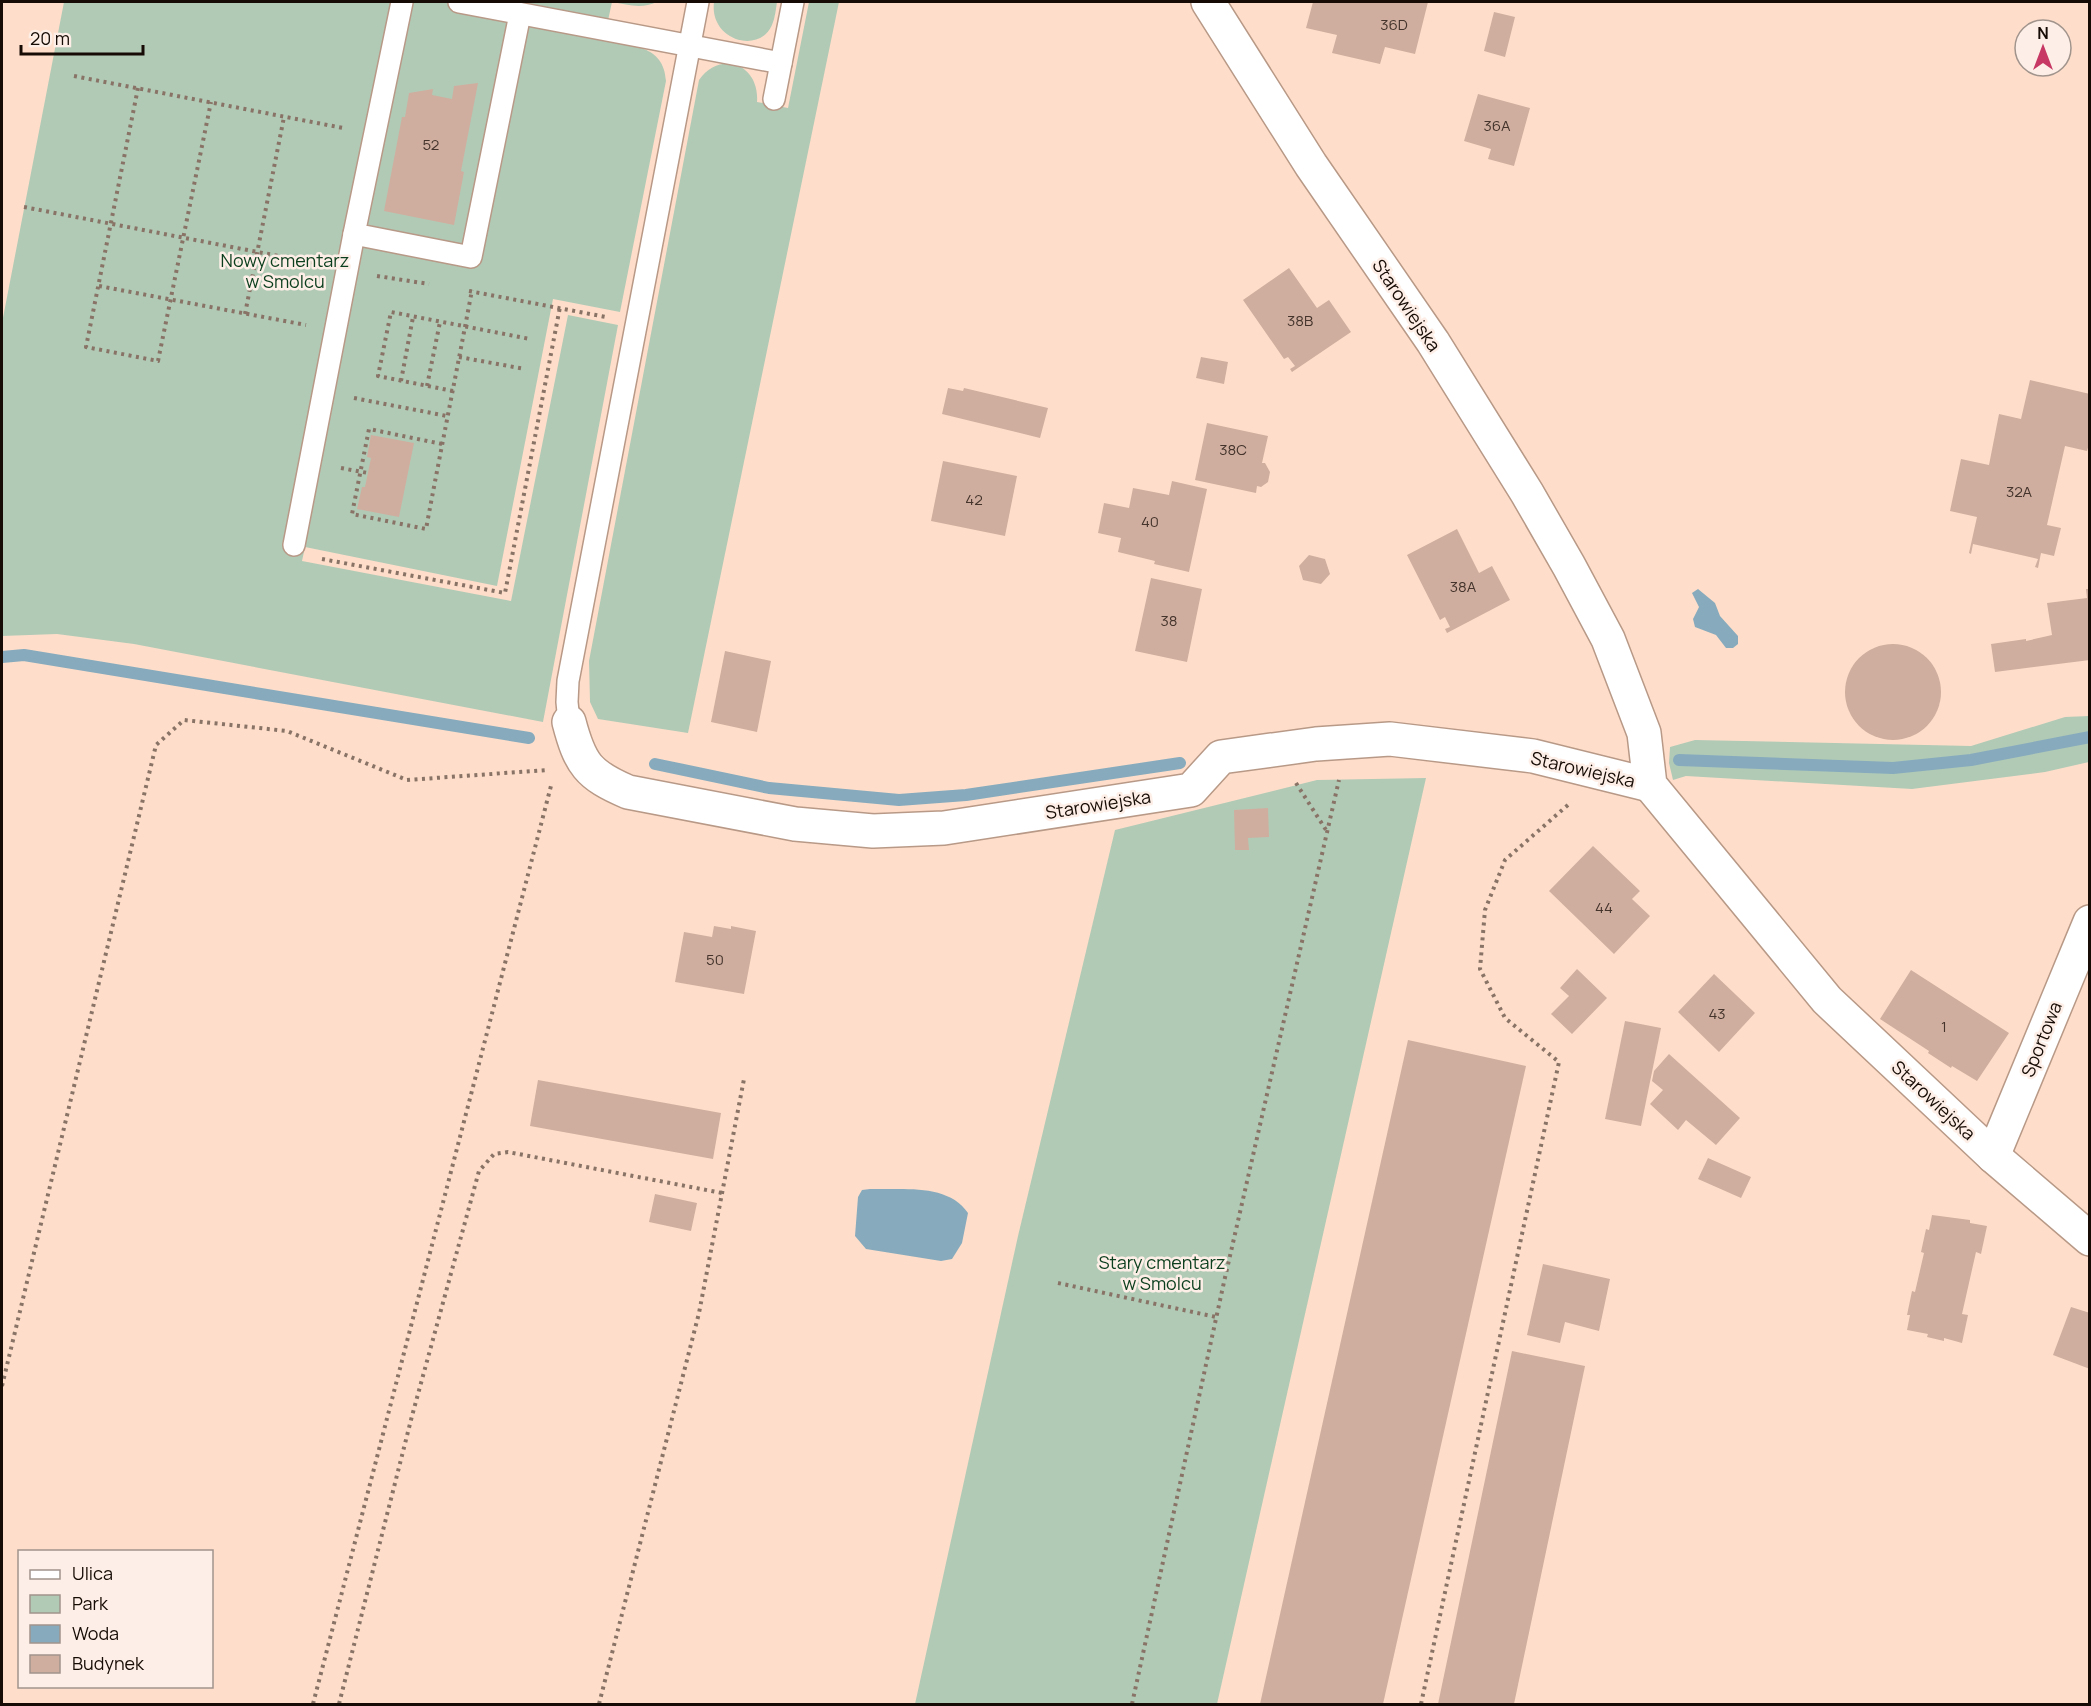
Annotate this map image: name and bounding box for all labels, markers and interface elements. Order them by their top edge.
house number: 36D [1380,14,1408,35]
scale bar [21,18,142,56]
north arrow [2013,18,2073,78]
text: N [2037,22,2049,44]
text: 20 m [30,26,70,50]
house number: 36A [1483,115,1511,136]
house number: 52 [423,134,439,155]
park label: Nowy cmentarz w Smolcu [221,248,349,293]
street label: Starowiejska [1367,254,1447,356]
house number: 38B [1287,310,1313,331]
house number: 38C [1219,439,1247,460]
house number: 32A [2006,481,2033,502]
house number: 42 [965,489,983,510]
house number: 40 [1141,511,1159,532]
house number: 38A [1450,576,1477,597]
house number: 38 [1160,610,1178,631]
street label: Starowiejska [1528,745,1638,793]
street label: Starowiejska [1044,784,1152,824]
house number: 44 [1595,897,1613,918]
house number: 50 [706,949,724,970]
street label: Sportowa [2015,998,2067,1080]
house number: 43 [1708,1003,1726,1024]
house number: 1 [1941,1016,1947,1037]
street label: Starowiejska [1887,1055,1981,1145]
park label: Stary cmentarz w Smolcu [1098,1250,1226,1295]
legend [18,1550,213,1688]
text: Ulica [72,1561,113,1585]
text: Park [72,1591,109,1615]
text: Woda [72,1621,119,1645]
text: Budynek [72,1651,145,1675]

